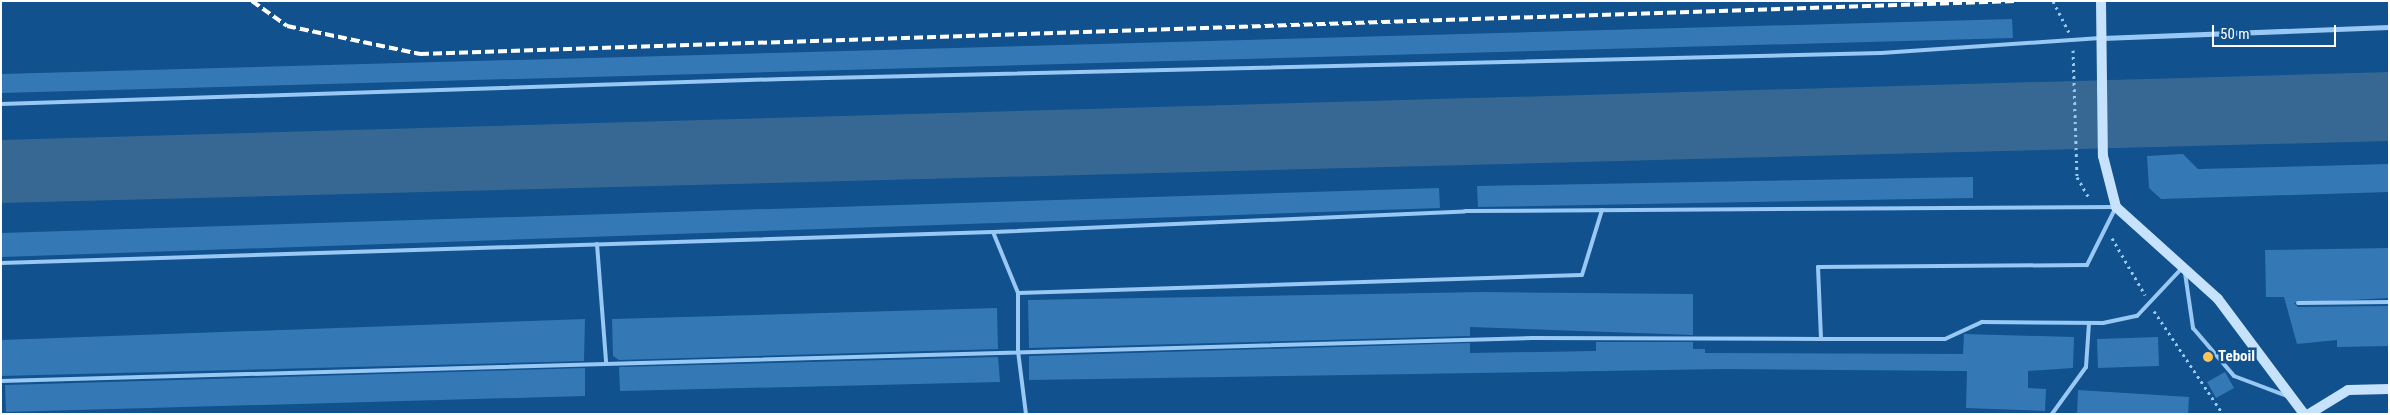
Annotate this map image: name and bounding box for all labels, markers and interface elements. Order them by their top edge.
scale bar [2215,15,2339,47]
text: 50 m [2220,25,2250,43]
place label: Teboil [2218,348,2255,366]
marker: Teboil [2202,351,2214,363]

